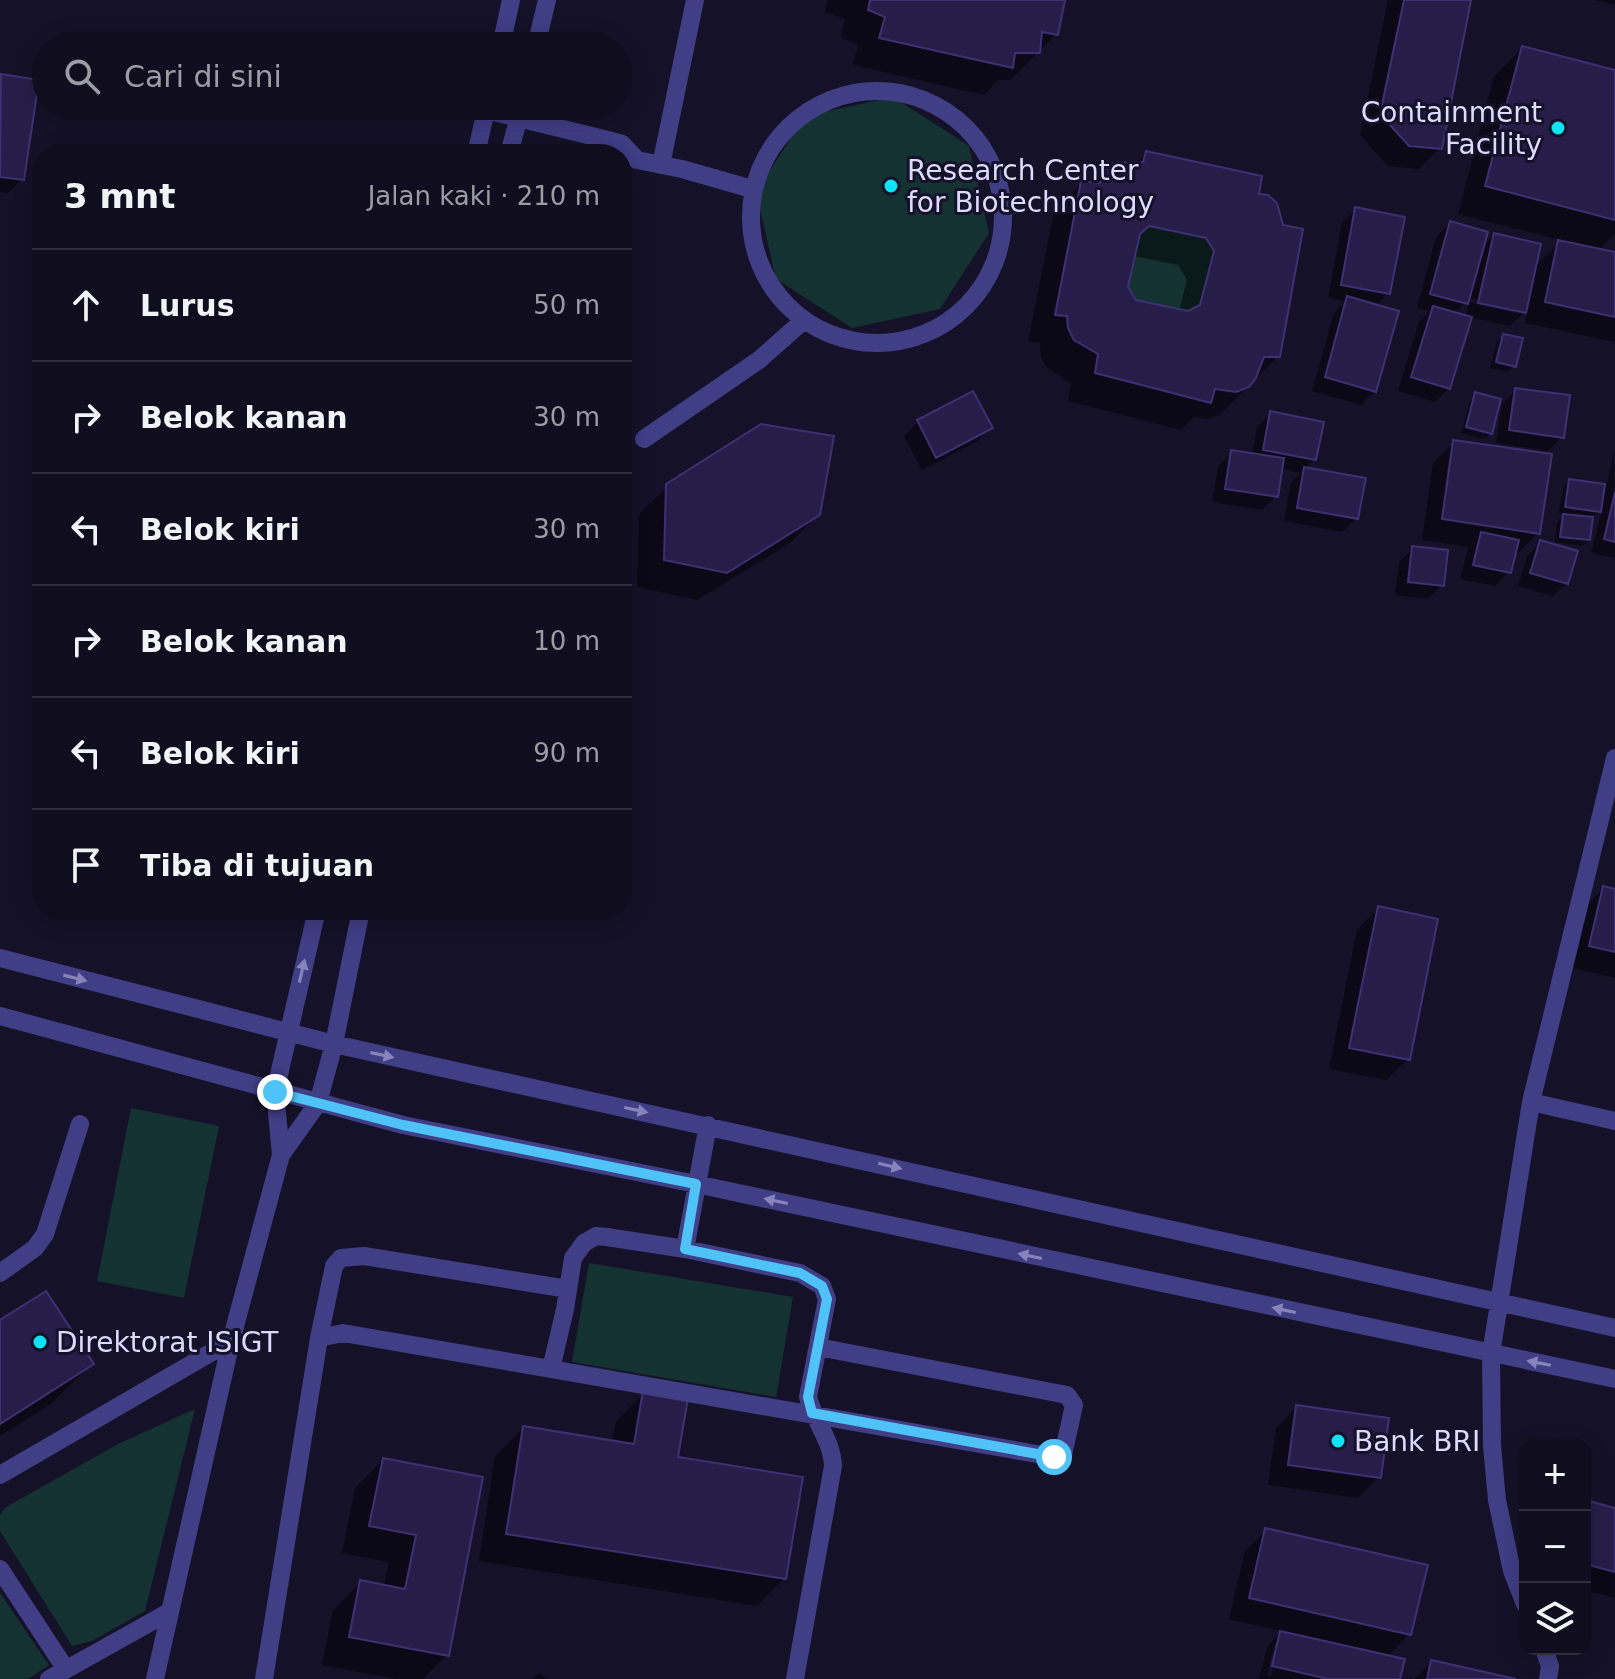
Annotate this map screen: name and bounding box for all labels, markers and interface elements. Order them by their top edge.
search box [32,32,632,120]
icon: search [60,54,104,98]
text: Cari di sini [124,59,282,94]
place label: Containment Facility [1361,96,1542,161]
marker: Containment Facility [1549,119,1567,137]
place label: Research Center for Biotechnology [907,154,1154,219]
text: 3 mnt [64,176,175,216]
marker: Research Center for Biotechnology [882,177,900,195]
text: Jalan kaki · 210 m [368,181,600,211]
icon: ahead [64,283,108,327]
text: Lurus [140,288,234,323]
text: 50 m [533,290,600,320]
icon: right [64,395,108,439]
text: Belok kanan [140,400,348,435]
text: 30 m [533,402,600,432]
icon: left [64,507,108,551]
text: Belok kiri [140,512,300,547]
text: 30 m [533,514,600,544]
icon: right [64,619,108,663]
text: Belok kanan [140,624,348,659]
text: 10 m [533,626,600,656]
icon: left [64,731,108,775]
text: Belok kiri [140,736,300,771]
text: 90 m [533,738,600,768]
icon: arrive [64,843,108,887]
text: Tiba di tujuan [140,848,374,883]
one-way arrow [296,958,309,983]
one-way arrow [63,973,88,985]
one-way arrow [370,1049,395,1062]
route end [257,1074,293,1110]
one-way arrow [624,1104,649,1117]
one-way arrow [878,1160,903,1173]
one-way arrow [763,1194,788,1207]
one-way arrow [1017,1249,1042,1262]
one-way arrow [1271,1303,1296,1316]
place label: Direktorat ISIGT [56,1326,279,1359]
marker: Direktorat ISIGT [31,1333,49,1351]
one-way arrow [1526,1357,1551,1369]
place label: Bank BRI [1354,1425,1480,1458]
marker: Bank BRI [1329,1432,1347,1450]
route start [1036,1439,1072,1475]
map controls [1519,1439,1591,1655]
button: + [1519,1439,1591,1511]
button: − [1519,1511,1591,1583]
button: layers [1519,1583,1591,1655]

